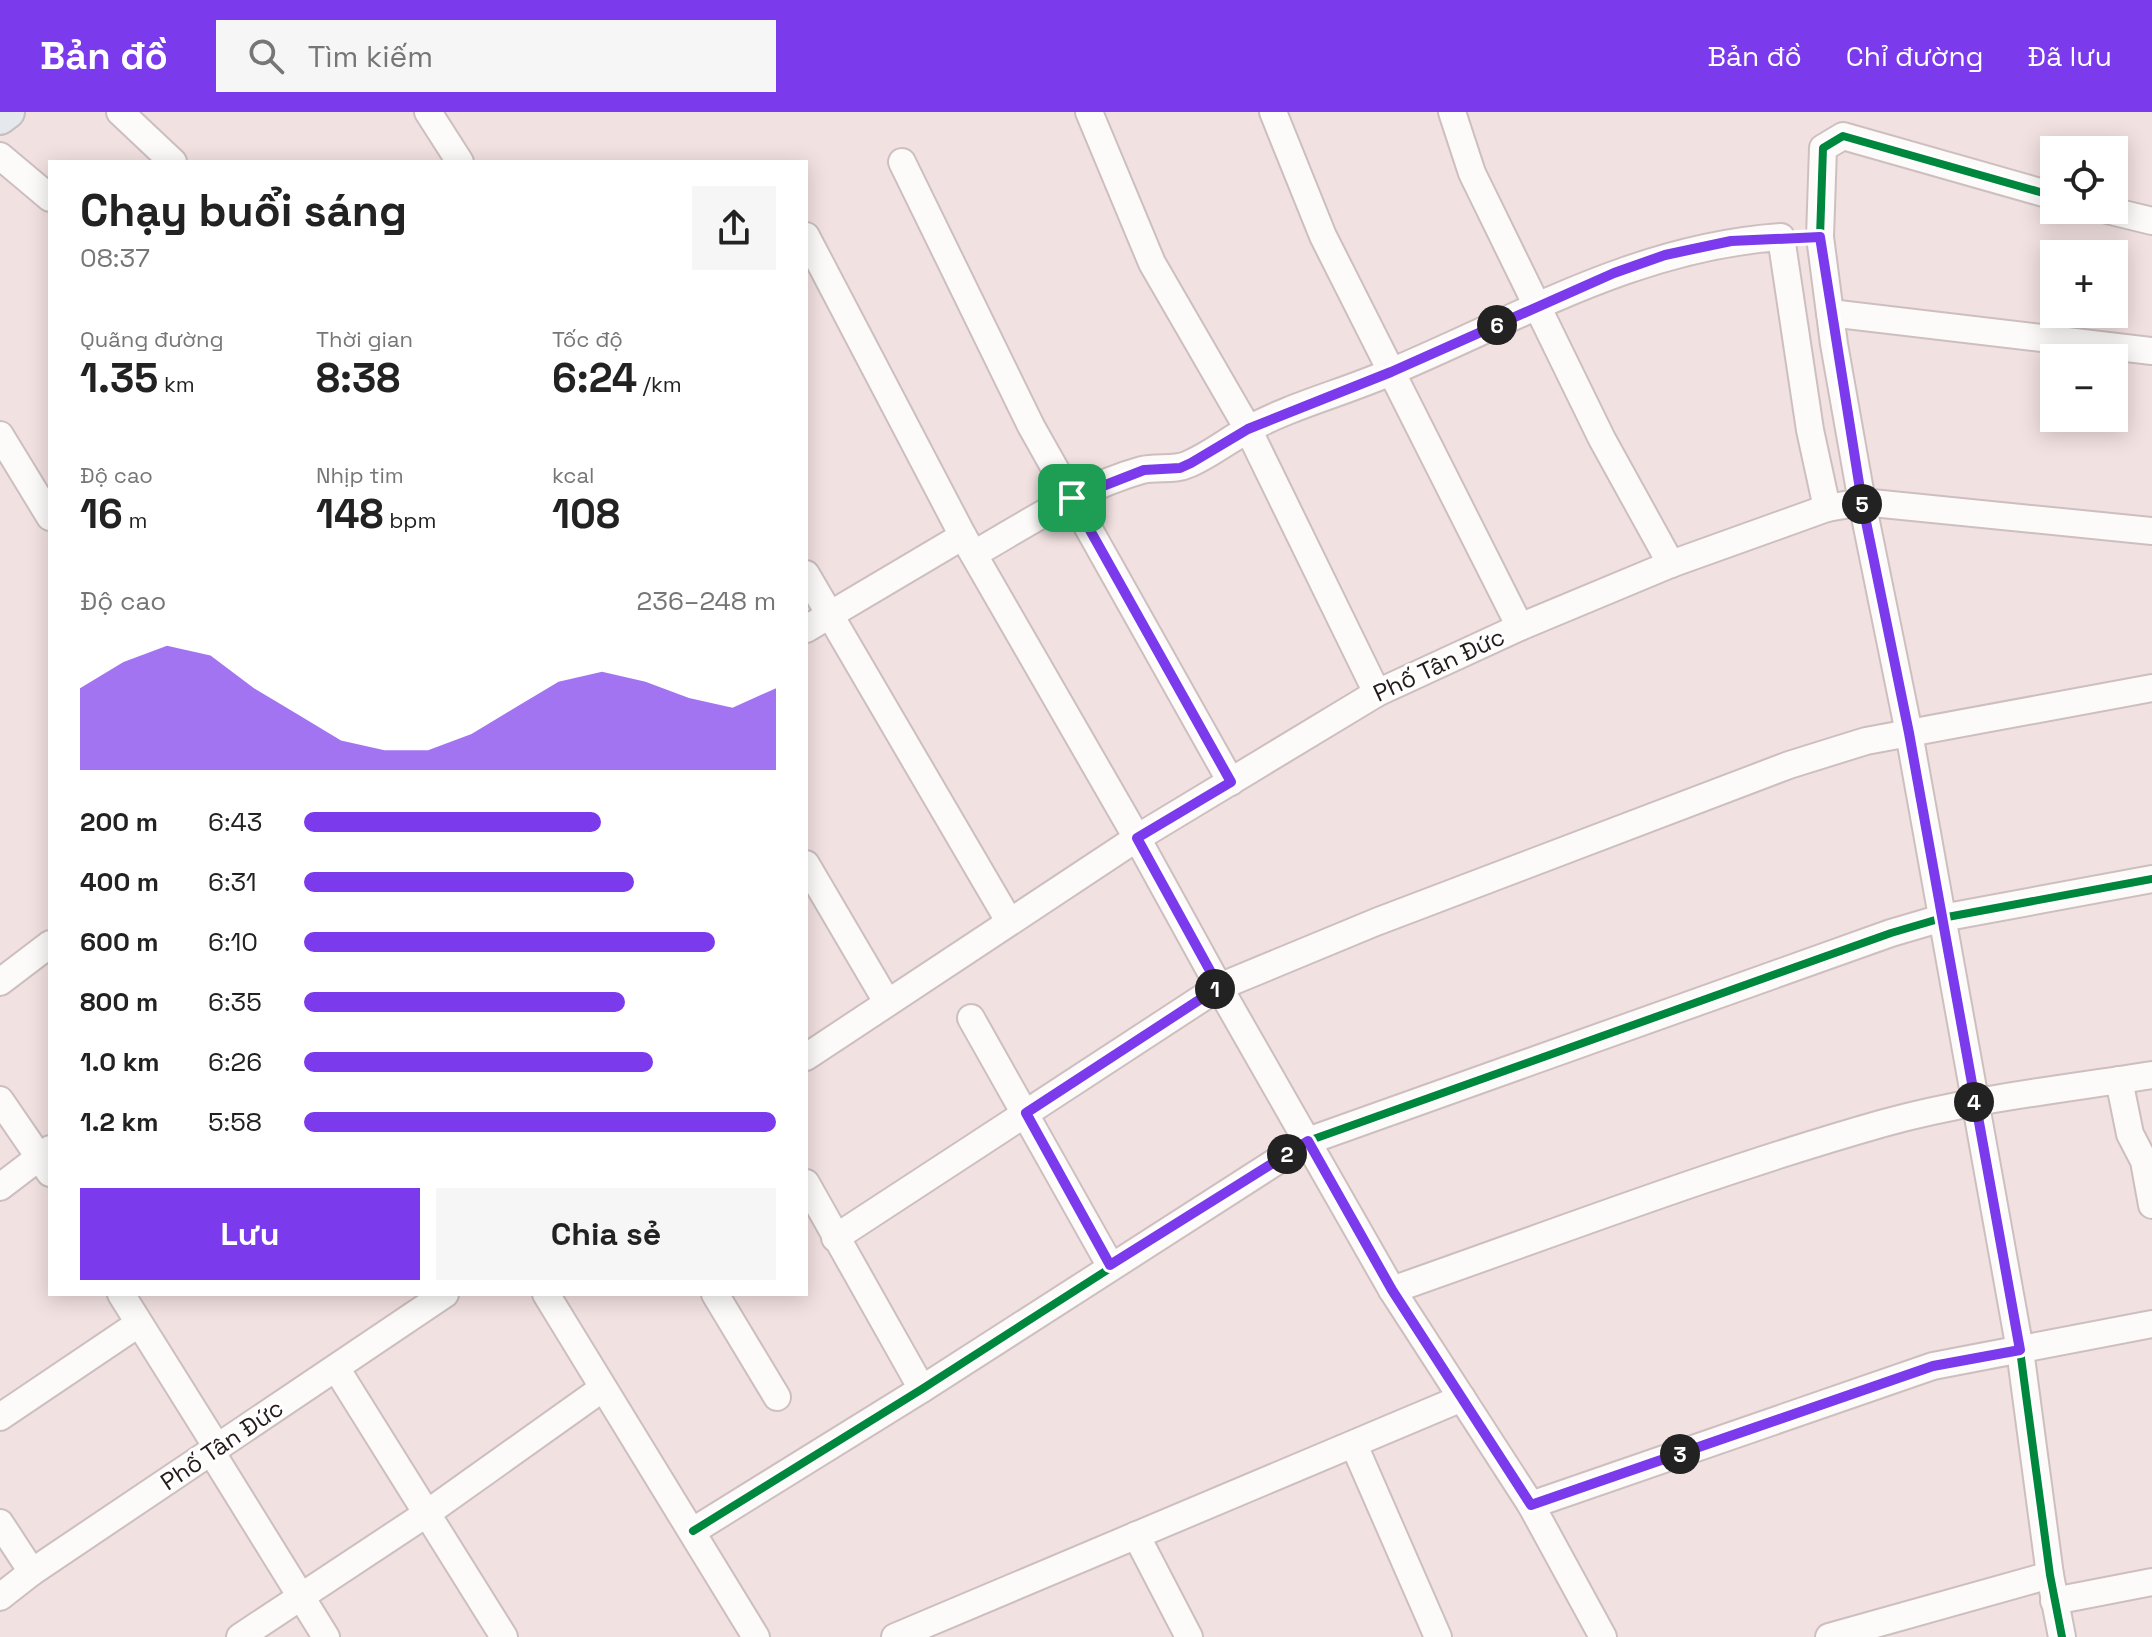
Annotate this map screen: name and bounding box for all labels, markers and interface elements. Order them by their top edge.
search box [216,20,776,92]
text: Bản đồ [40,32,168,80]
icon: search [244,34,288,78]
text: Tìm kiếm [308,37,433,76]
text: Bản đồ [1707,38,1802,74]
text: Chỉ đường [1846,38,1984,74]
text: Đã lưu [2028,38,2112,74]
map controls [2040,136,2128,432]
button: locate [2040,136,2128,224]
text: Chạy buổi sáng [80,183,407,239]
button: share [692,186,776,270]
button: + [2040,240,2128,328]
text: 08:37 [80,241,150,275]
pin: 6 [1477,305,1517,345]
text: 6 [1490,311,1504,339]
text: Quãng đường [80,325,224,353]
text: Thời gian [316,325,413,353]
text: Tốc độ [552,325,623,353]
button: − [2040,344,2128,432]
text: 1.35 [80,353,158,404]
text: 8:38 [316,353,400,404]
text: 6:24 [552,353,637,404]
text: km [158,370,195,398]
text: /km [637,370,682,398]
text: Độ cao [80,461,153,489]
text: Nhịp tim [316,461,404,489]
text: kcal [552,461,594,489]
pin [1038,464,1106,532]
icon: arrive [1050,476,1094,520]
pin: 5 [1842,484,1882,524]
text: 16 [80,489,123,540]
text: 148 [316,489,384,540]
text: 108 [552,489,620,540]
text: 5 [1855,490,1869,518]
text: m [123,506,147,534]
text: bpm [384,506,436,534]
text: Độ cao [80,584,166,618]
text: 236–248 m [637,584,776,618]
street label: Phố Tân Đức [1368,621,1510,709]
text: 200 m [80,805,158,839]
text: 6:43 [208,805,262,839]
text: 400 m [80,865,159,899]
text: 6:31 [208,865,257,899]
text: 600 m [80,925,159,959]
text: 6:10 [208,925,258,959]
pin: 1 [1195,969,1235,1009]
text: 1 [1210,975,1220,1003]
text: 800 m [80,985,158,1019]
text: 6:35 [208,985,262,1019]
text: 1.0 km [80,1045,160,1079]
text: 6:26 [208,1045,262,1079]
pin: 4 [1954,1082,1994,1122]
text: 4 [1967,1088,1981,1116]
text: 1.2 km [80,1105,158,1139]
text: 5:58 [208,1105,262,1139]
pin: 2 [1267,1134,1307,1174]
text: 2 [1280,1140,1294,1168]
button: Lưu [80,1188,420,1280]
button: Chia sẻ [436,1188,776,1280]
street label: Phố Tân Đức [154,1392,289,1497]
pin: 3 [1660,1434,1700,1474]
text: 3 [1673,1440,1687,1468]

